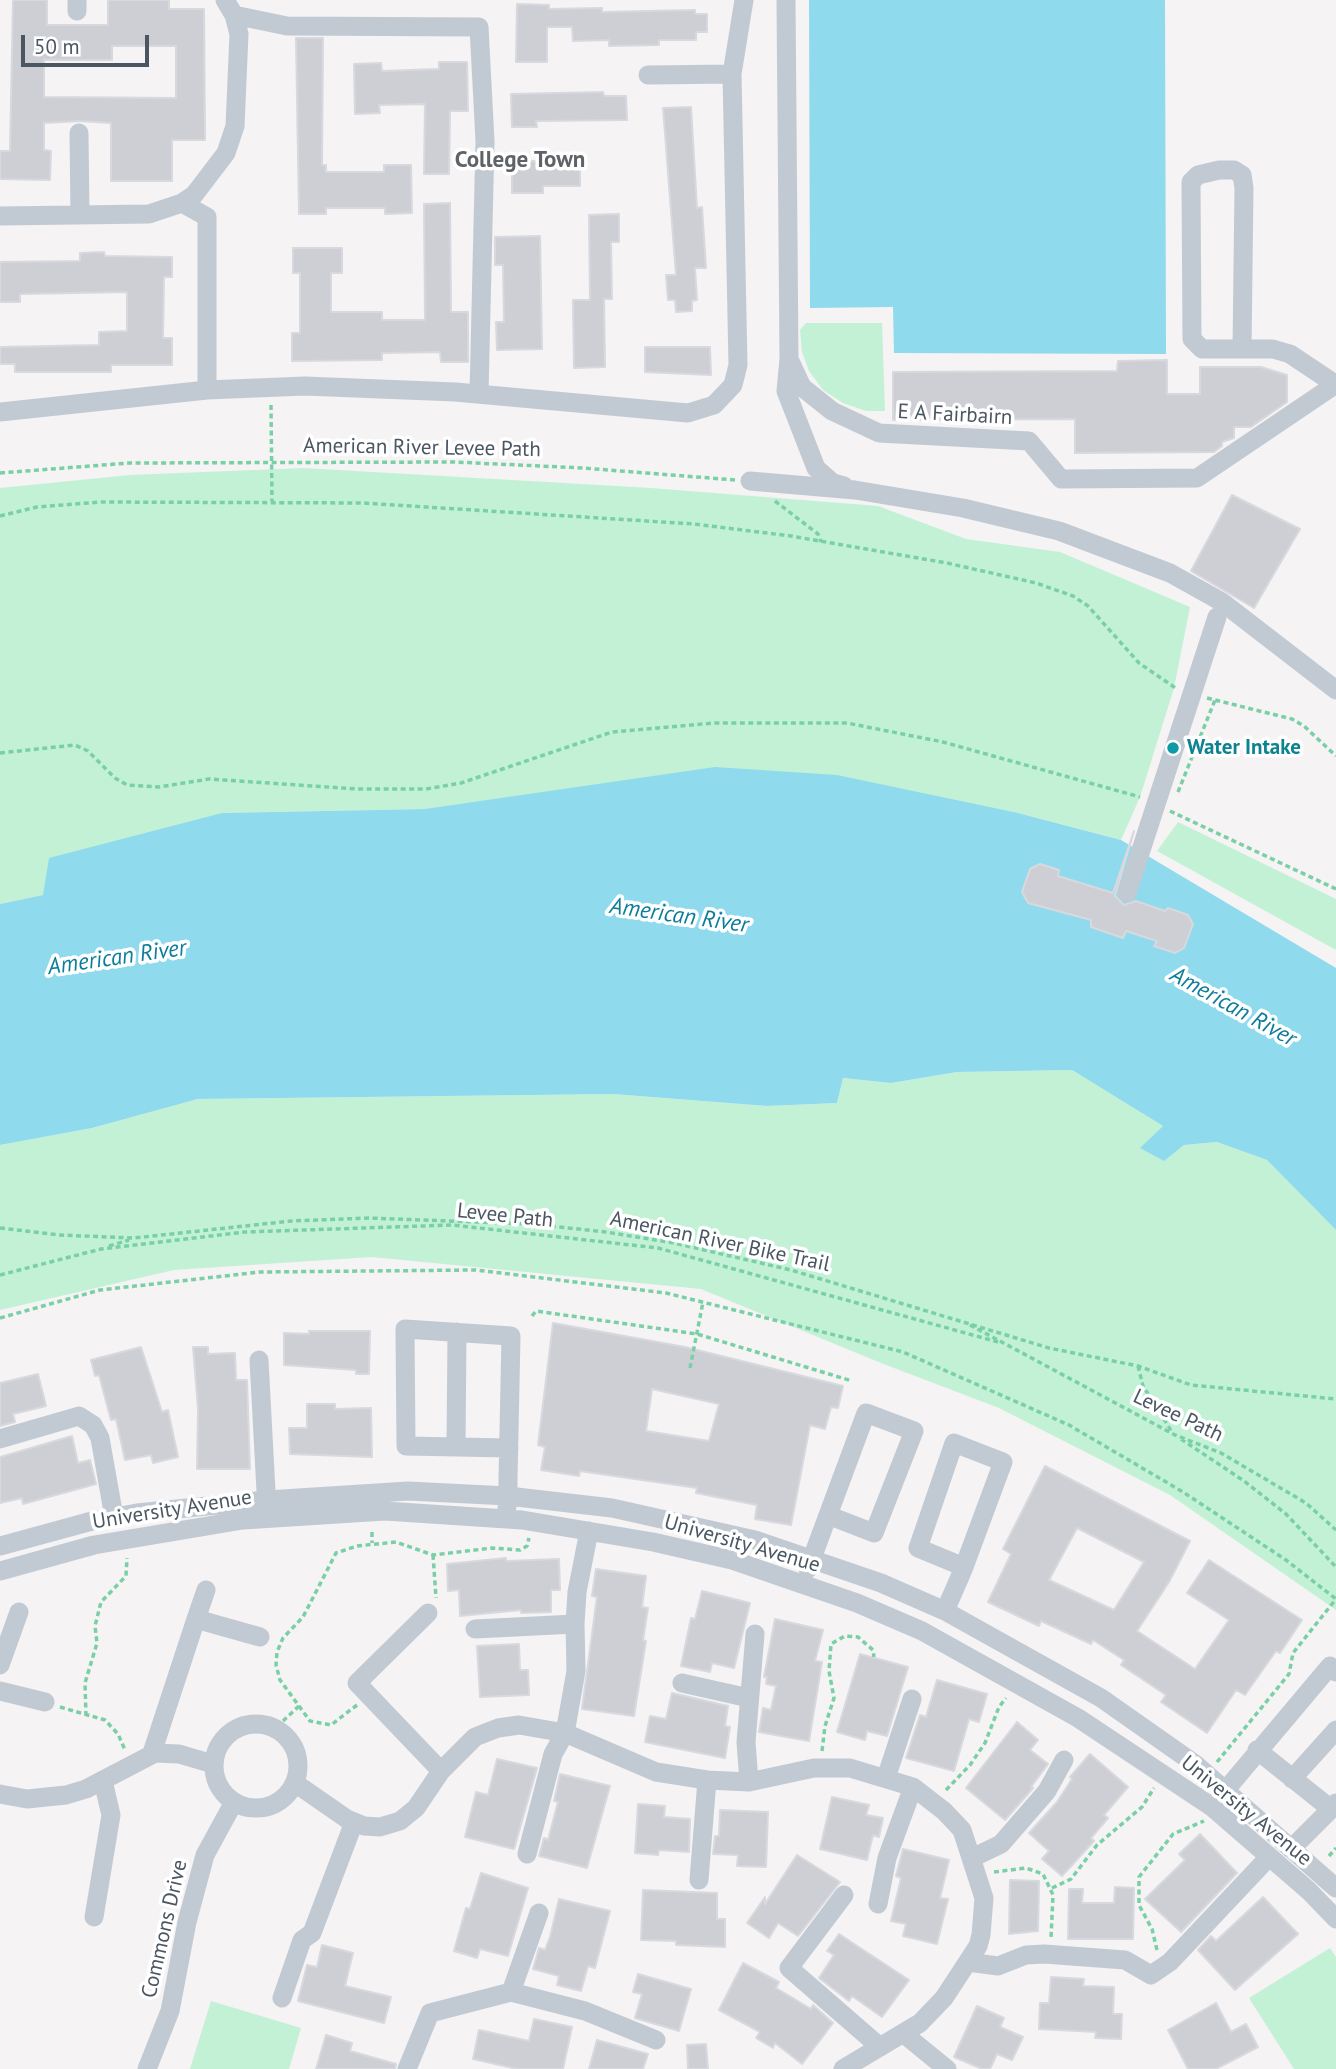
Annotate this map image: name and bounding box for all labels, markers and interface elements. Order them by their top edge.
scale bar [24,21,152,65]
text: 50 m [34,33,80,60]
district label: College Town [455,146,585,174]
street label: E A Fairbairn [897,399,1013,431]
street label: American River Levee Path [303,433,541,463]
place label: Water Intake [1187,735,1301,761]
marker: Water Intake [1165,740,1181,756]
water label: American River [608,893,750,939]
water label: American River [46,935,188,981]
water label: American River [1165,961,1301,1053]
street label: Levee Path [456,1198,554,1234]
street label: American River Bike Trail [608,1206,832,1278]
street label: Levee Path [1129,1384,1227,1448]
street label: University Avenue [90,1485,254,1535]
street label: University Avenue [661,1510,823,1578]
street label: University Avenue [1175,1751,1317,1871]
street label: Commons Drive [137,1858,193,2000]

